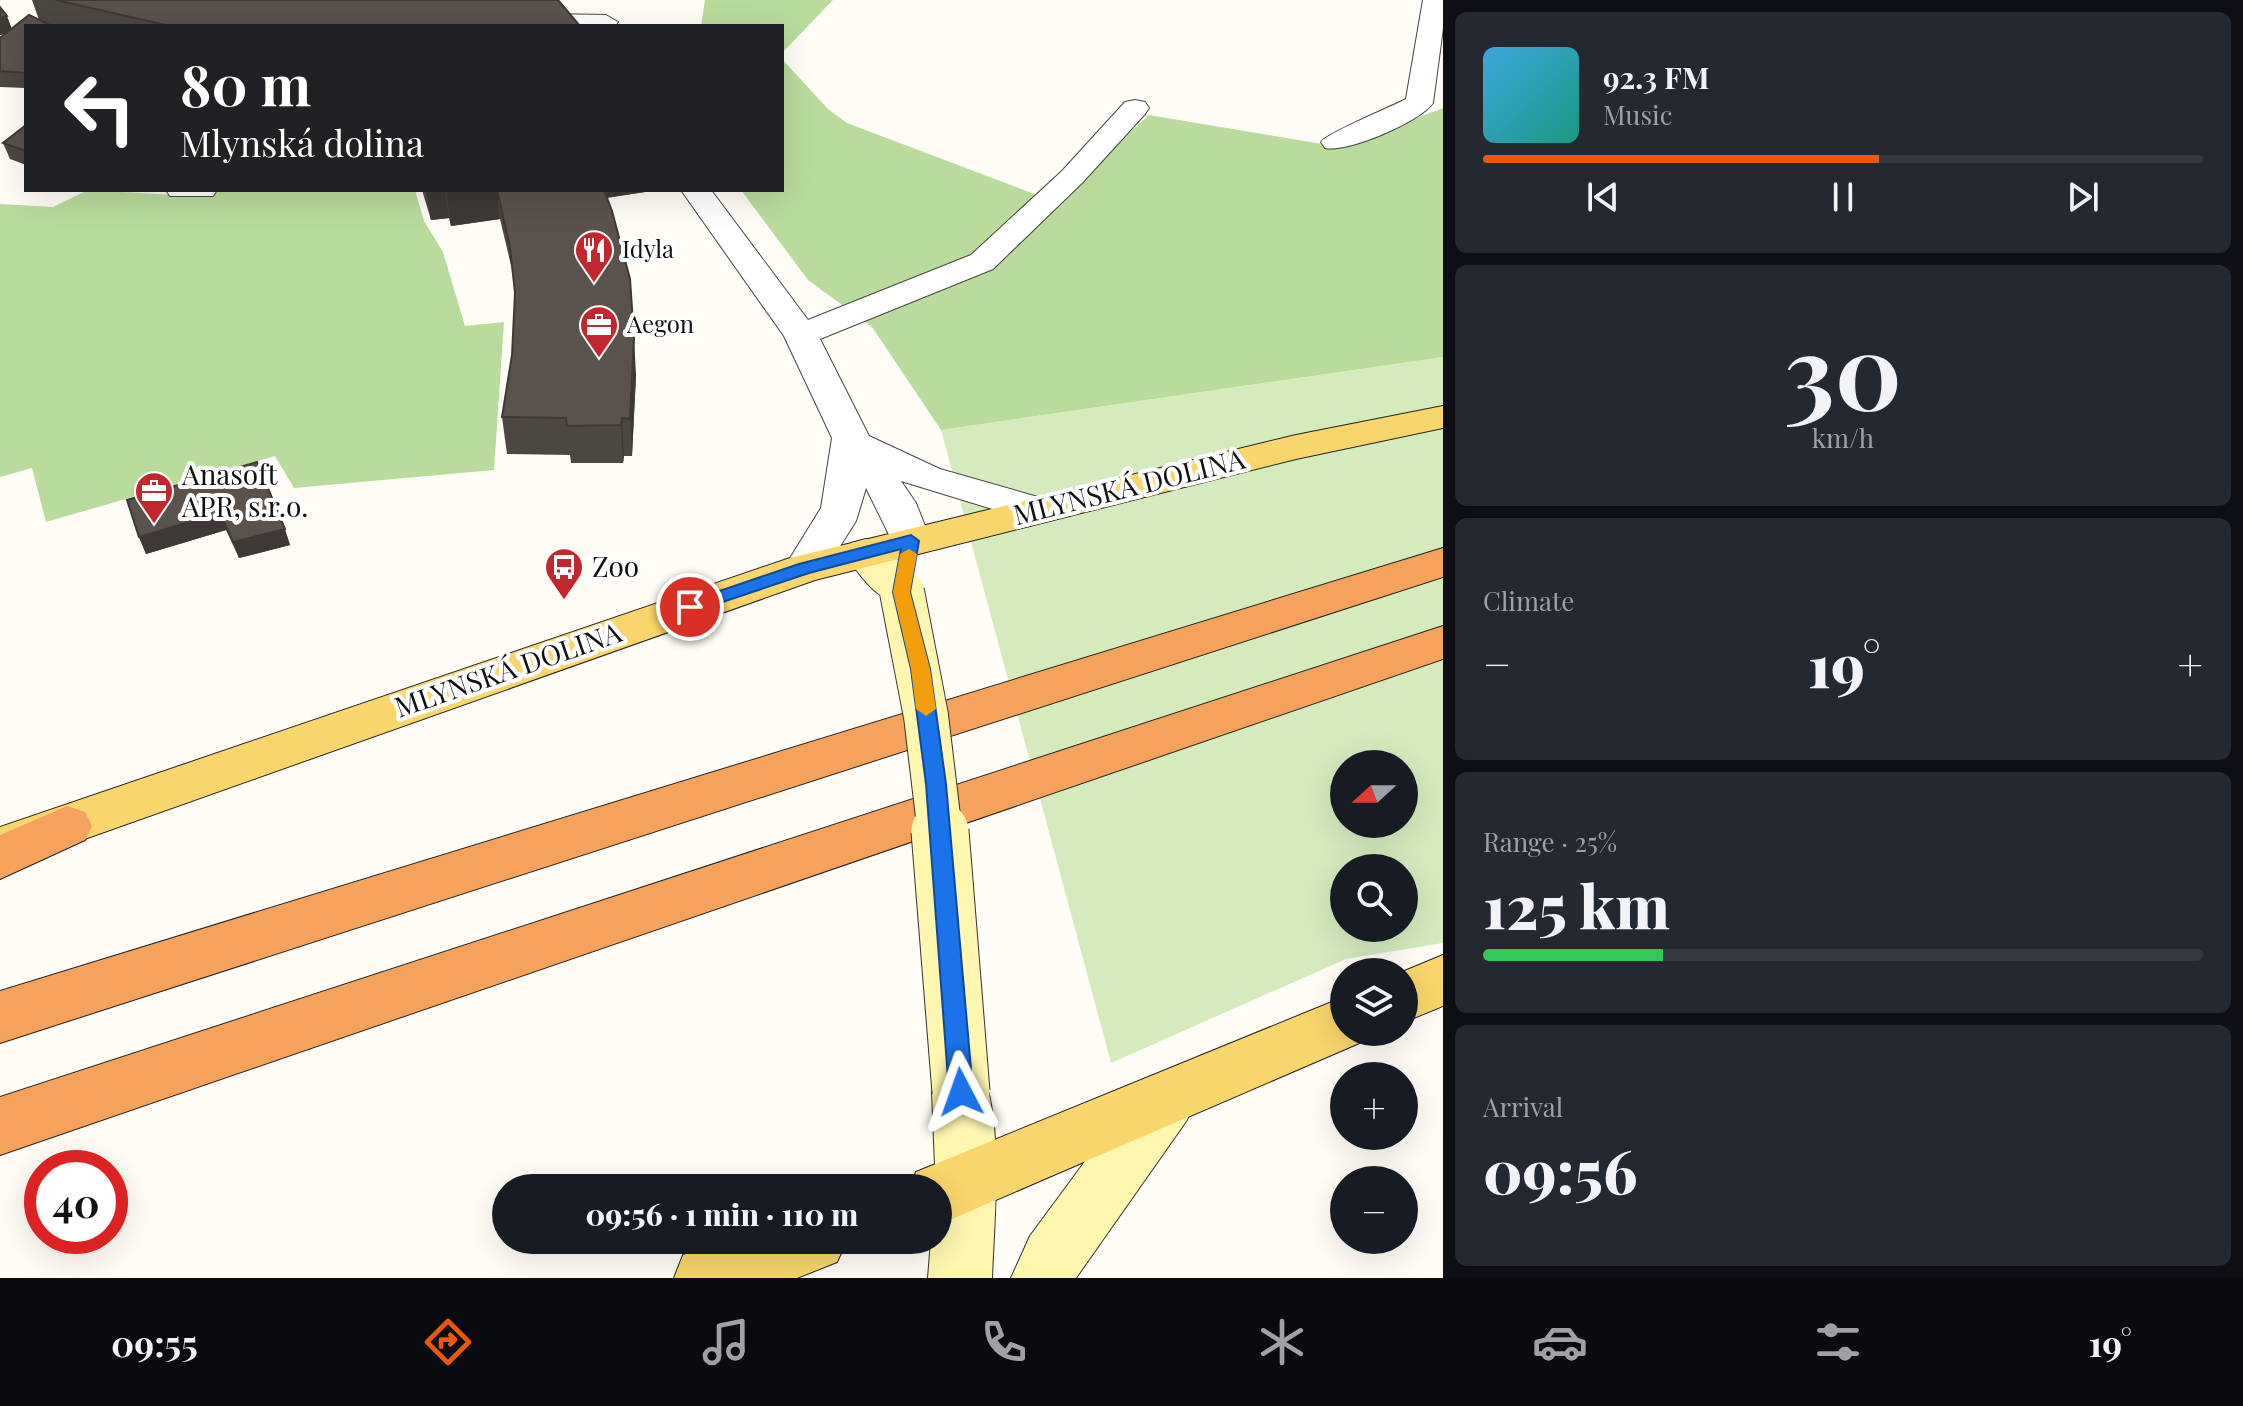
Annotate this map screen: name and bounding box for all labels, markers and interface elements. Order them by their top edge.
text: 80 m [180,46,311,121]
icon: left [48,56,152,160]
text: 92.3 FM [1603,57,1709,97]
text: Music [1603,97,1672,132]
text: Mlynská dolina [180,118,424,166]
icon: previous [1581,175,1625,219]
icon: pause [1821,175,1865,219]
icon: next [2061,175,2105,219]
restaurant icon: Idyla [573,229,615,284]
place label: Idyla [622,232,674,264]
text: 30 [1784,298,1902,437]
office icon: Aegon [578,304,620,359]
place label: Aegon [626,307,694,339]
text: km/h [1812,420,1874,455]
street label: MLYNSKÁ DOLINA [1009,439,1249,532]
place label: Anasoft APR, s.r.o. [181,455,308,524]
office icon: Anasoft APR, s.r.o. [133,470,175,525]
bus stop icon: Zoo [543,546,585,601]
place label: Zoo [592,547,639,584]
pin [656,573,724,641]
text: Climate [1483,583,1574,618]
icon: arrive [668,585,712,629]
street label: MLYNSKÁ DOLINA [389,612,626,725]
text: 19° [1808,623,1881,703]
text: − [1483,633,1511,692]
text: + [2177,633,2203,692]
north arrow [1330,750,1418,838]
map controls [1330,750,1418,1254]
text: Range · 25% [1483,824,1617,859]
button: search [1330,854,1418,942]
text: 125 km [1483,864,1670,944]
button: layers [1330,958,1418,1046]
position arrow [919,1050,1003,1134]
button: + [1330,1062,1418,1150]
text: Arrival [1483,1089,1563,1124]
text: 09:56 [1483,1129,1638,1209]
speed limit sign: 40 [24,1150,128,1254]
button: − [1330,1166,1418,1254]
text: 09:56 · 1 min · 110 m [586,1194,858,1234]
icon: directions [420,1314,476,1370]
icon: music [698,1314,754,1370]
icon: phone [976,1314,1032,1370]
icon: climate [1254,1314,1310,1370]
icon: car [1532,1314,1588,1370]
icon: filters [1810,1314,1866,1370]
text: 09:55 [111,1318,198,1366]
text: 19° [2088,1318,2132,1366]

